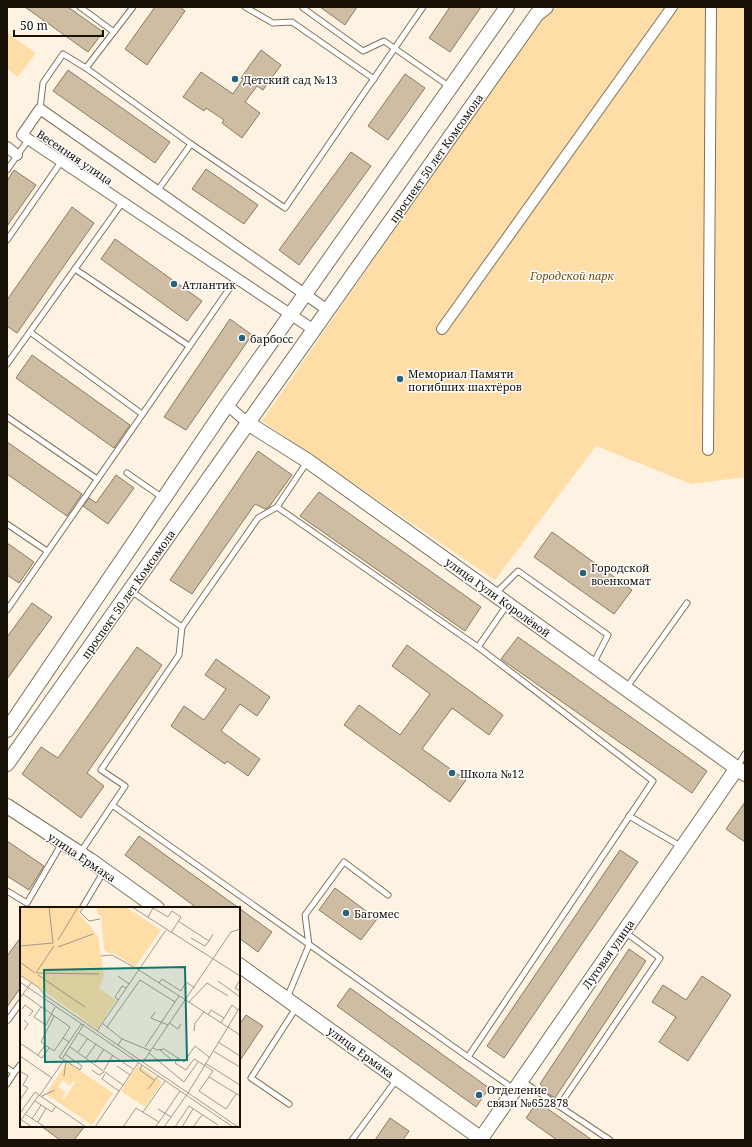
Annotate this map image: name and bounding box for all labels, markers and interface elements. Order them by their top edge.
scale bar [14,12,103,38]
text: 50 m [20,17,48,34]
place label: Детский сад №13 [243,72,337,87]
marker: Детский сад №13 [230,74,240,84]
street label: проспект 50 лет Комсомола [386,91,486,225]
street label: Весенняя улица [34,126,116,188]
park label: Городской парк [529,268,615,283]
place label: Атлантик [182,277,236,292]
marker: Атлантик [169,279,179,289]
place label: барбосс [250,331,294,346]
marker: барбосс [237,333,247,343]
place label: Мемориал Памяти погибших шахтёров [408,366,522,394]
marker: Мемориал Памяти погибших шахтёров [395,374,405,384]
street label: проспект 50 лет Комсомола [78,527,178,661]
street label: улица Гули Королёвой [443,554,553,640]
place label: Городской военкомат [591,560,651,588]
marker: Городской военкомат [578,568,588,578]
place label: Школа №12 [460,766,524,781]
marker: Школа №12 [447,768,457,778]
street label: улица Ермака [45,829,119,885]
place label: Багомес [354,906,400,921]
inset map [20,907,240,1127]
marker: Багомес [341,908,351,918]
street label: Луговая улица [579,916,637,992]
street label: улица Ермака [325,1023,397,1081]
place label: Отделение связи №652878 [487,1082,568,1110]
marker: Отделение связи №652878 [474,1090,484,1100]

